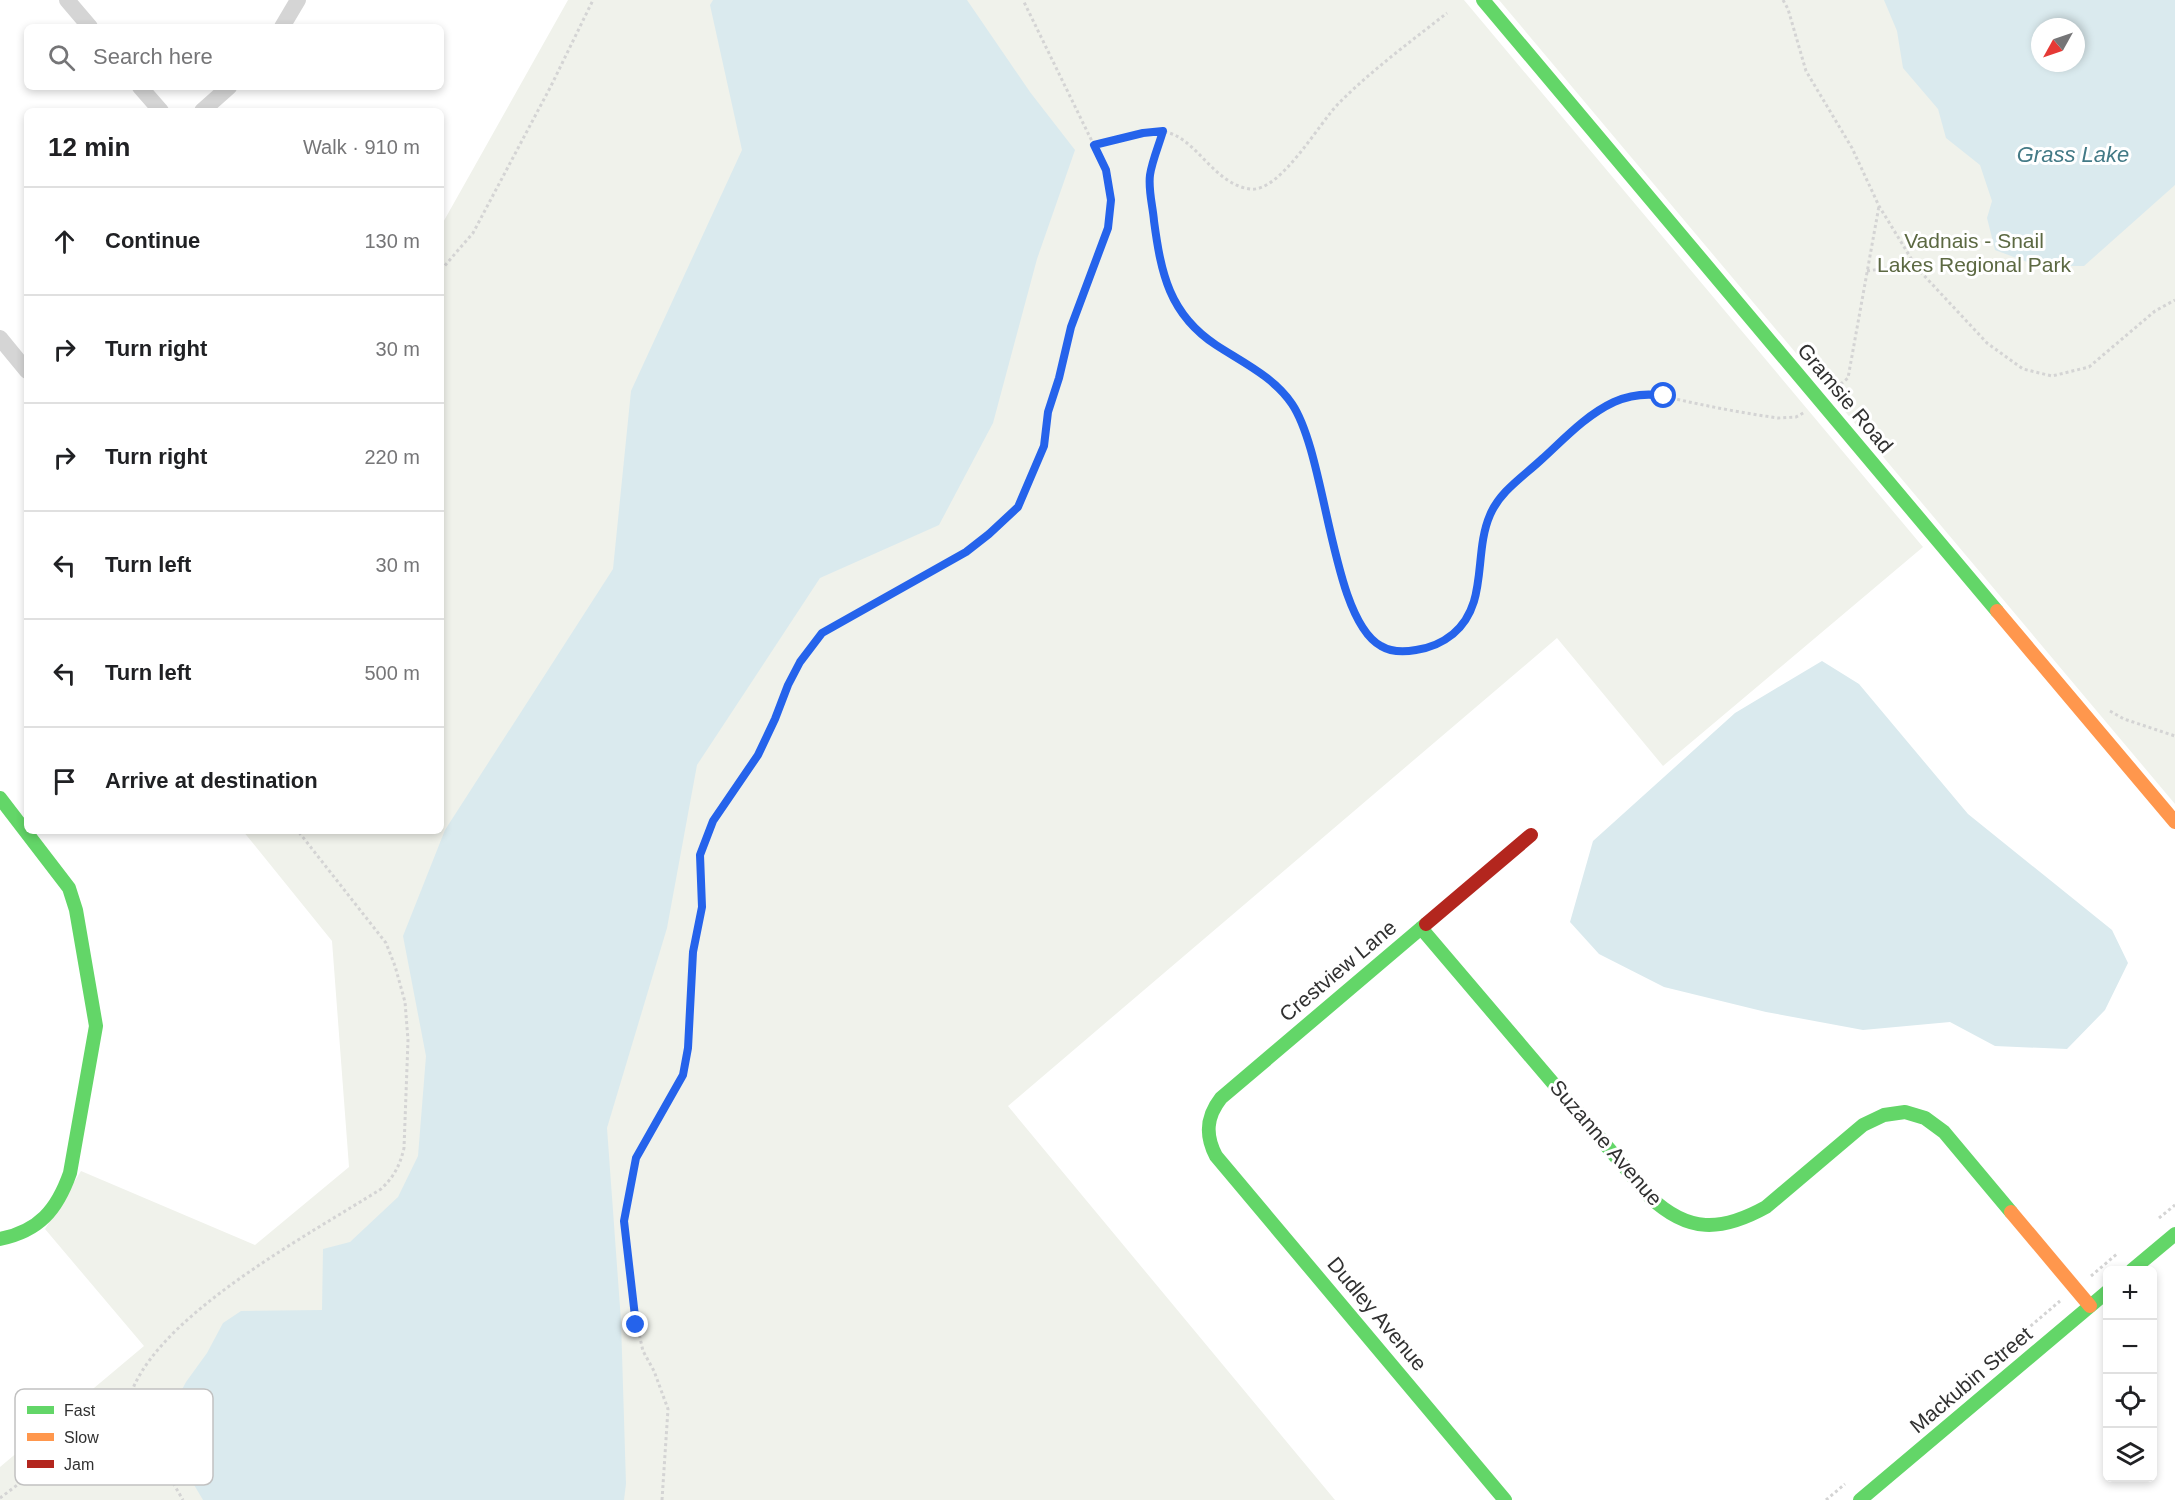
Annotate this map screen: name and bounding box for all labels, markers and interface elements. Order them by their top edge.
north arrow [2031,18,2085,72]
search box [24,24,444,90]
icon: search [45,41,78,74]
text: Search here [93,44,213,69]
text: 12 min [48,132,130,162]
text: Walk · 910 m [303,136,420,158]
water label: Grass Lake [2017,142,2129,167]
icon: ahead [48,225,81,258]
text: Continue [105,228,200,253]
park label: Vadnais - Snail Lakes Regional Park [1877,229,2071,276]
text: 130 m [364,230,420,252]
icon: right [48,333,81,366]
text: Turn right [105,336,207,361]
text: 30 m [376,338,420,360]
street label: Gramsie Road [1793,338,1898,457]
route start [1650,382,1676,408]
icon: right [48,441,81,474]
text: Turn right [105,444,207,469]
text: 220 m [364,446,420,468]
icon: left [48,549,81,582]
text: Turn left [105,552,191,577]
text: 30 m [376,554,420,576]
icon: left [48,657,81,690]
text: Turn left [105,660,191,685]
text: 500 m [364,662,420,684]
icon: arrive [48,765,81,798]
text: Arrive at destination [105,768,318,793]
street label: Crestview Lane [1275,915,1401,1026]
street label: Suzanne Avenue [1546,1075,1667,1210]
street label: Dudley Avenue [1323,1252,1431,1375]
map controls [2103,1266,2157,1482]
button: + [2103,1266,2157,1320]
route end [622,1311,648,1337]
button: − [2103,1320,2157,1374]
street label: Mackubin Street [1905,1322,2036,1437]
button: locate [2103,1374,2157,1428]
legend [15,1389,213,1485]
text: Fast [64,1402,96,1419]
button: layers [2103,1428,2157,1482]
text: Slow [64,1429,99,1446]
text: Jam [64,1456,94,1473]

